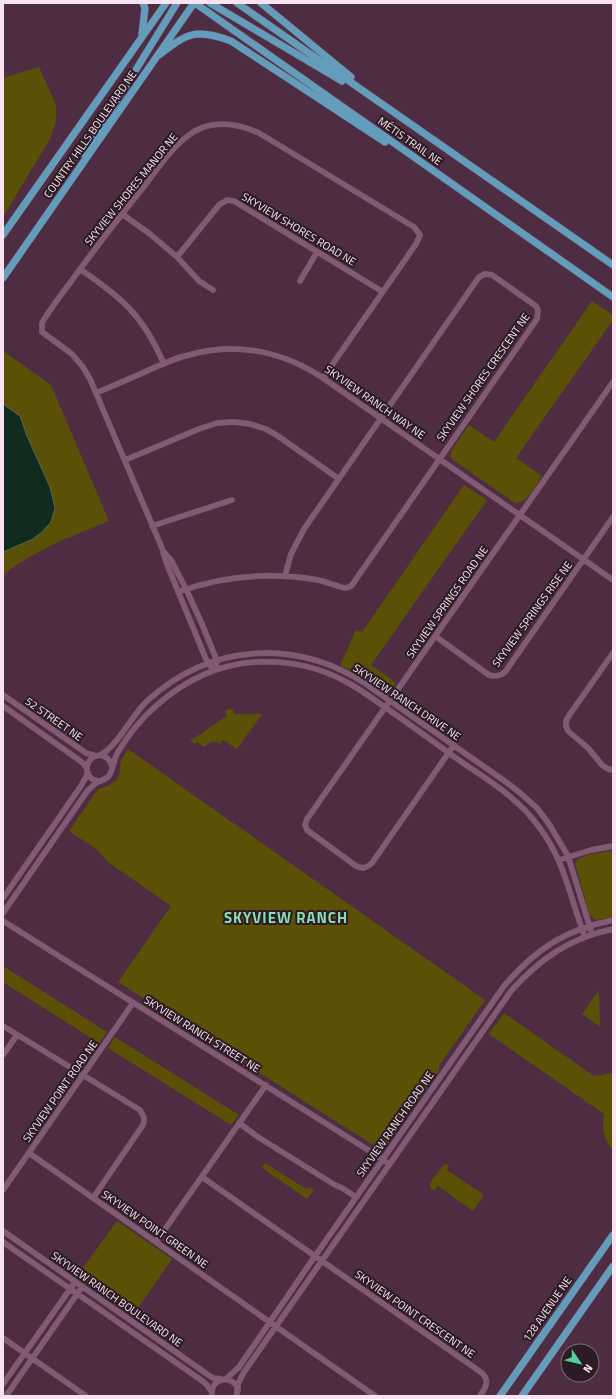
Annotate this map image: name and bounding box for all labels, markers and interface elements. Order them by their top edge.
street label: COUNTRY HILLS BOULEVARD NE [40,67,140,201]
street label: MÉTIS TRAIL NE [375,113,445,169]
street label: SKYVIEW SHORES MANOR NE [81,129,181,249]
street label: SKYVIEW SHORES ROAD NE [239,188,359,270]
street label: SKYVIEW SHORES CRESCENT NE [432,310,534,444]
street label: SKYVIEW RANCH WAY NE [322,361,428,443]
street label: SKYVIEW SPRINGS ROAD NE [402,543,492,661]
street label: SKYVIEW SPRINGS RISE NE [488,558,576,670]
street label: SKYVIEW RANCH DRIVE NE [350,660,464,744]
street label: 52 STREET NE [22,693,86,745]
district label: SKYVIEW RANCH [224,906,348,929]
street label: SKYVIEW RANCH STREET NE [141,992,263,1076]
street label: SKYVIEW POINT ROAD NE [19,1037,101,1145]
street label: SKYVIEW RANCH ROAD NE [352,1068,438,1180]
street label: SKYVIEW POINT GREEN NE [99,1186,211,1272]
street label: SKYVIEW RANCH BOULEVARD NE [48,1247,186,1351]
street label: SKYVIEW POINT CRESCENT NE [352,1266,478,1362]
street label: 128 AVENUE NE [519,1273,575,1345]
north arrow [560,1343,600,1383]
text: N [579,1361,597,1376]

